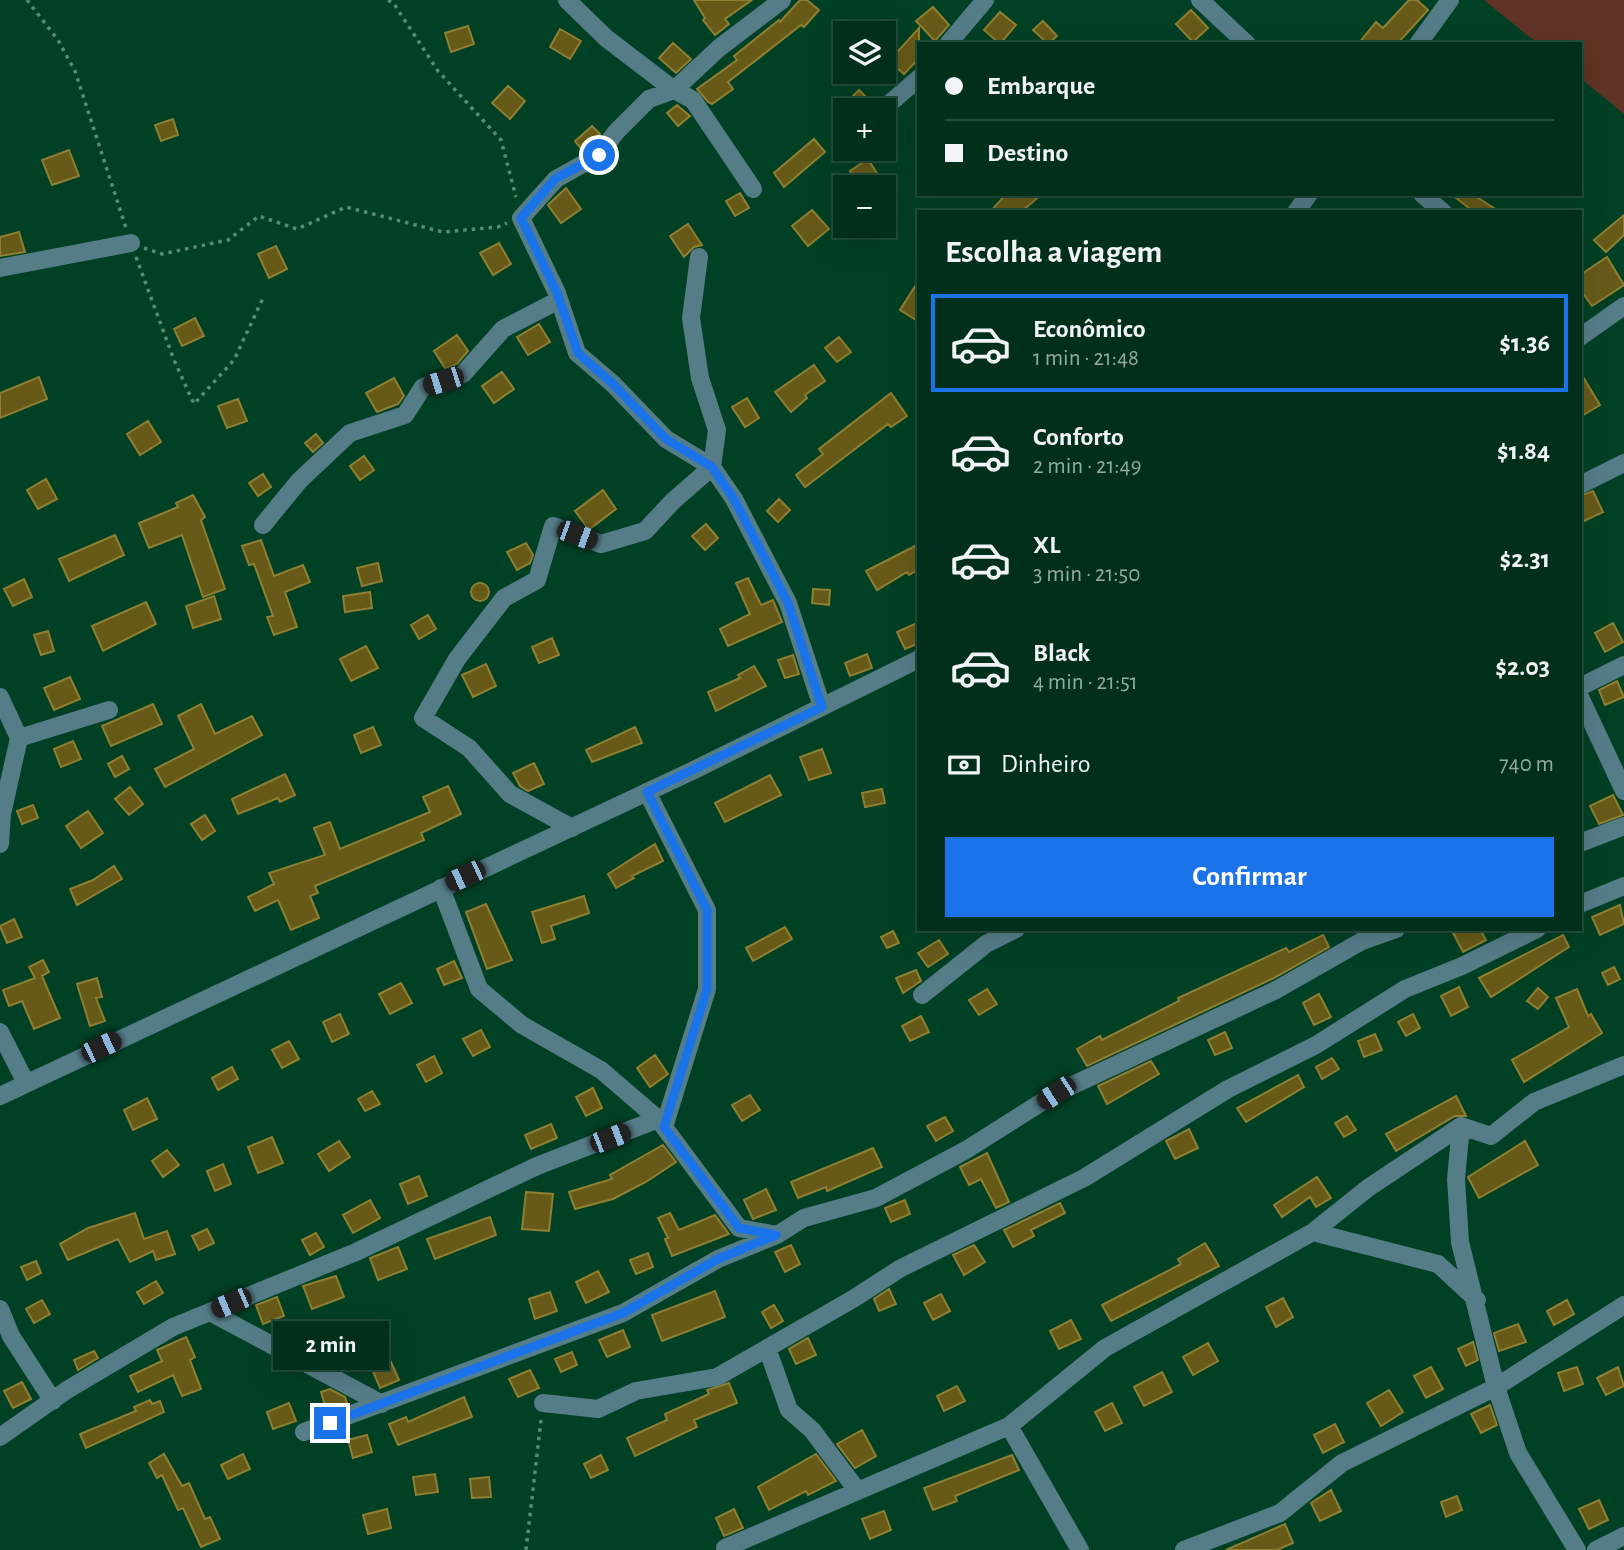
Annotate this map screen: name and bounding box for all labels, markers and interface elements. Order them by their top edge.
map controls [833,21,896,238]
button: layers [833,21,896,84]
text: Embarque [987,73,1095,99]
button: + [833,98,896,161]
route start [583,139,615,171]
text: Destino [987,140,1068,166]
button: − [833,175,896,238]
text: Escolha a viagem [945,236,1162,268]
icon: car [949,312,1012,375]
text: Econômico [1033,316,1146,342]
text: $1.36 [1499,330,1550,356]
text: 1 min · 21:48 [1033,347,1139,370]
car [420,365,467,397]
icon: car [949,420,1012,483]
text: Conforto [1033,424,1124,450]
text: $1.84 [1497,438,1550,464]
text: 2 min · 21:49 [1033,455,1141,478]
car [554,518,601,552]
icon: car [949,528,1012,591]
text: XL [1033,532,1060,558]
text: $2.31 [1500,546,1550,572]
text: 3 min · 21:50 [1033,563,1140,586]
icon: car [949,636,1012,699]
text: Black [1033,640,1090,666]
text: $2.03 [1495,654,1550,680]
text: 4 min · 21:51 [1033,671,1138,694]
icon: cash [945,746,983,784]
text: Dinheiro [1001,751,1090,777]
text: 740 m [1499,753,1554,776]
button: Confirmar [945,837,1554,917]
car [442,858,489,894]
car [78,1028,125,1066]
car [1033,1073,1080,1113]
car [587,1121,634,1155]
car [208,1285,255,1321]
callout: 2 min [272,1322,388,1370]
text: 2 min [305,1334,357,1357]
route end [314,1407,346,1439]

